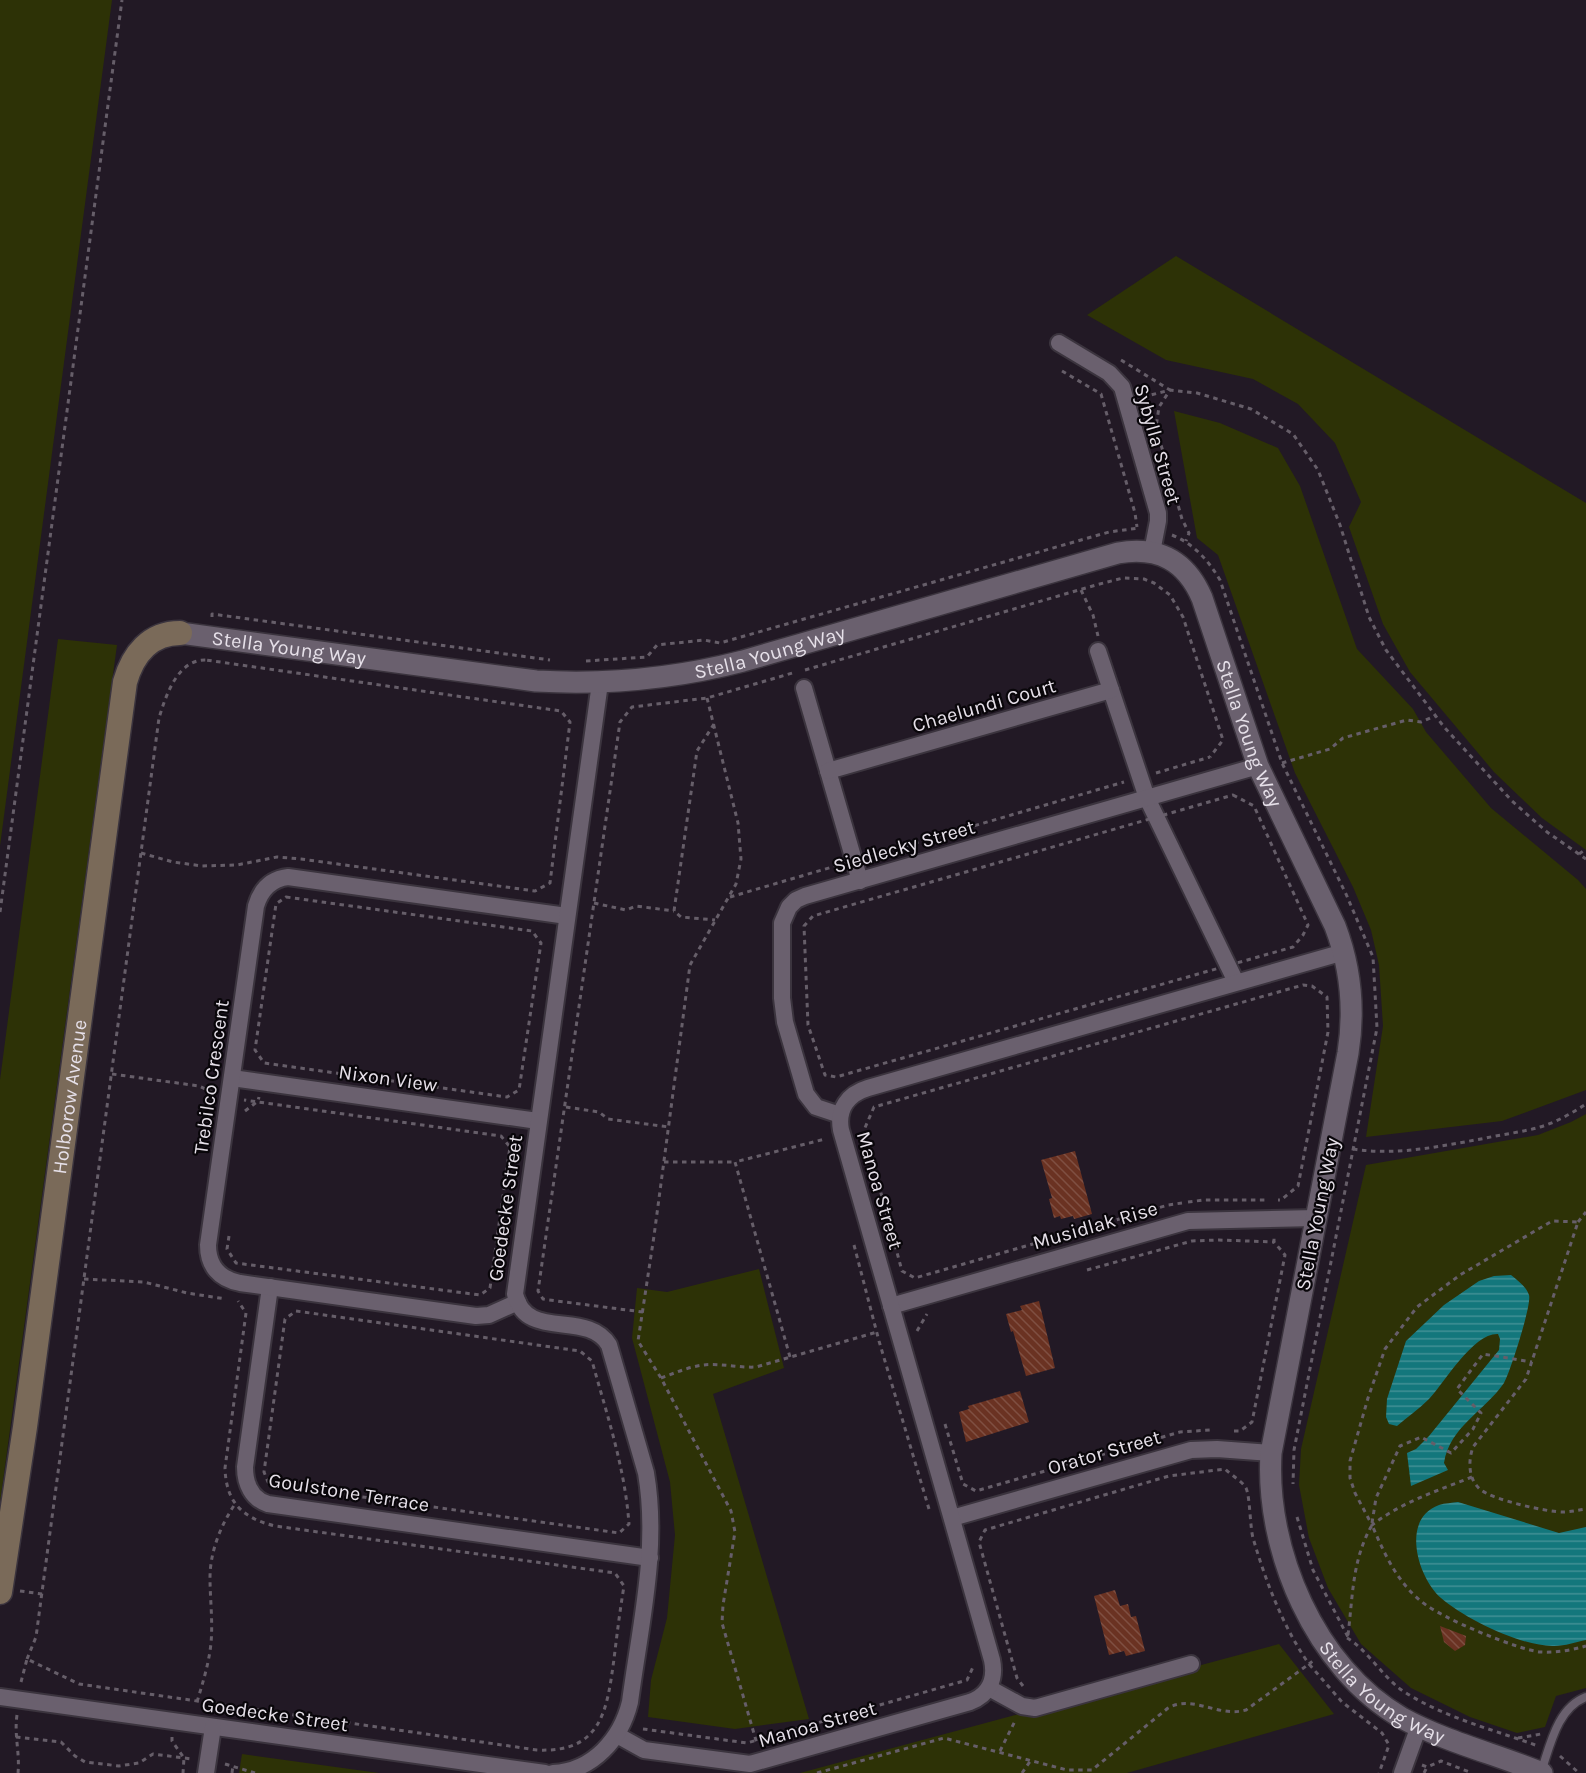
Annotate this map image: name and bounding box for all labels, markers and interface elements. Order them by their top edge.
street label: Sybylla Street [1129,381,1186,508]
street label: Stella Young Way [692,621,848,684]
street label: Stella Young Way [210,626,367,670]
street label: Stella Young Way [1211,657,1287,811]
street label: Chaelundi Court [910,674,1059,737]
street label: Siedlecky Street [831,815,978,878]
street label: Trebilco Crescent [189,998,234,1156]
street label: Holborow Avenue [48,1018,92,1176]
street label: Nixon View [337,1060,439,1097]
street label: Manoa Street [852,1129,907,1252]
street label: Goedecke Street [484,1133,527,1283]
street label: Stella Young Way [1291,1136,1344,1292]
street label: Musidlak Rise [1030,1197,1160,1254]
street label: Orator Street [1045,1425,1164,1480]
street label: Goulstone Terrace [267,1468,431,1517]
street label: Stella Young Way [1314,1637,1448,1748]
street label: Goedecke Street [200,1693,350,1736]
street label: Manoa Street [756,1697,879,1752]

